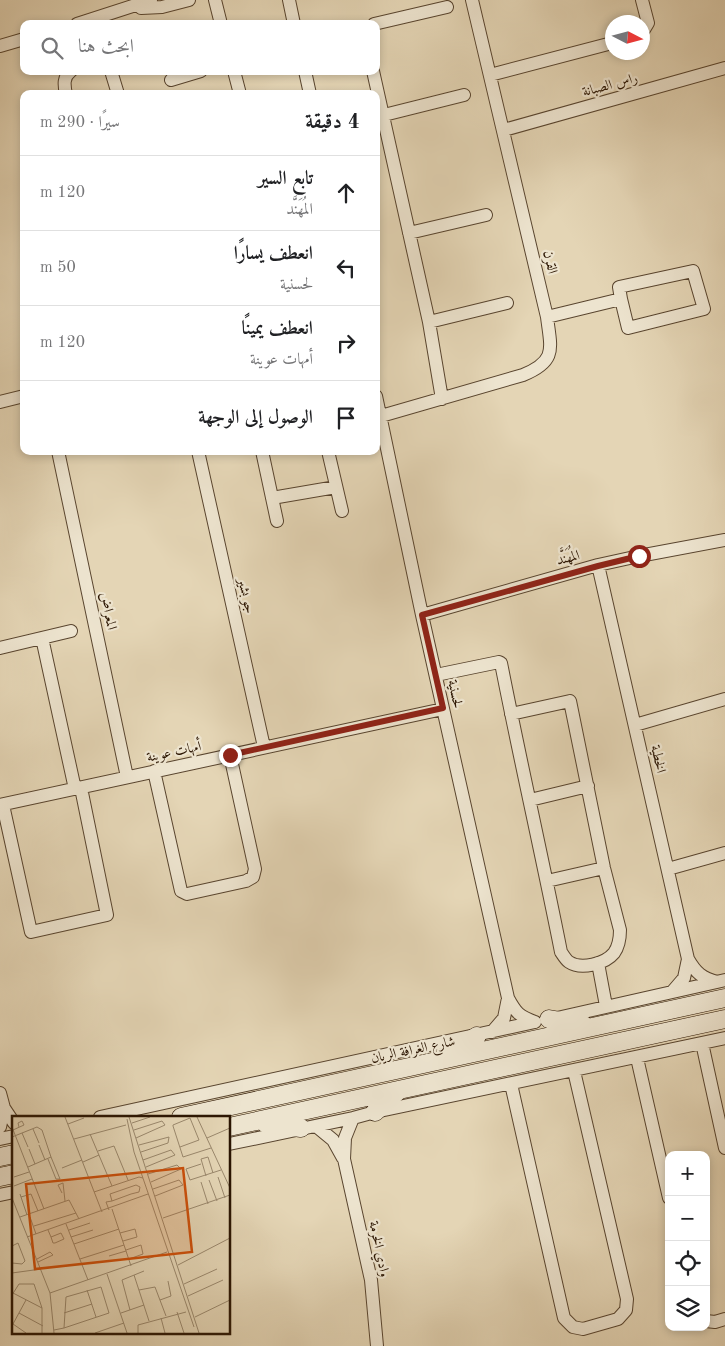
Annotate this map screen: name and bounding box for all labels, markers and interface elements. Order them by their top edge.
north arrow [605,15,650,60]
search box [20,20,380,75]
icon: search [38,34,66,62]
text: ابحث هنا [78,38,134,57]
street label: راس الصبانة [581,71,639,100]
text: 4 دقيقة [305,112,360,133]
text: سيرًا · 290 m [40,115,120,131]
text: تابع السير [258,170,313,189]
icon: ahead [332,179,360,207]
text: 120 m [40,185,85,201]
text: المُهَنَّد [286,202,313,218]
text: انعطف يسارًا [234,245,313,264]
street label: القرن [540,249,559,275]
icon: left [332,254,360,282]
text: 50 m [40,260,76,276]
text: لحسنية [280,277,313,293]
text: انعطف يمينًا [241,320,313,339]
icon: right [332,329,360,357]
text: 120 m [40,335,85,351]
text: أمهات عوينة [250,352,313,368]
icon: arrive [332,404,360,432]
text: الوصول إلى الوجهة [198,409,313,428]
street label: المُهَنَّد [553,542,581,568]
route start [628,545,651,568]
street label: جو بشير [234,575,257,615]
street label: المعراض [96,591,119,631]
street label: لحسنية [444,678,465,710]
street label: أمهات عوينة [145,735,204,767]
route end [219,744,242,767]
street label: الخطية [647,744,668,775]
street label: شارع الغرافة الريان [369,1033,457,1070]
inset map [12,1116,230,1334]
map controls [665,1151,710,1331]
button: + [665,1151,710,1196]
button: − [665,1196,710,1241]
street label: وادي الخرمة [362,1220,392,1279]
button: locate [665,1241,710,1286]
button: layers [665,1286,710,1331]

